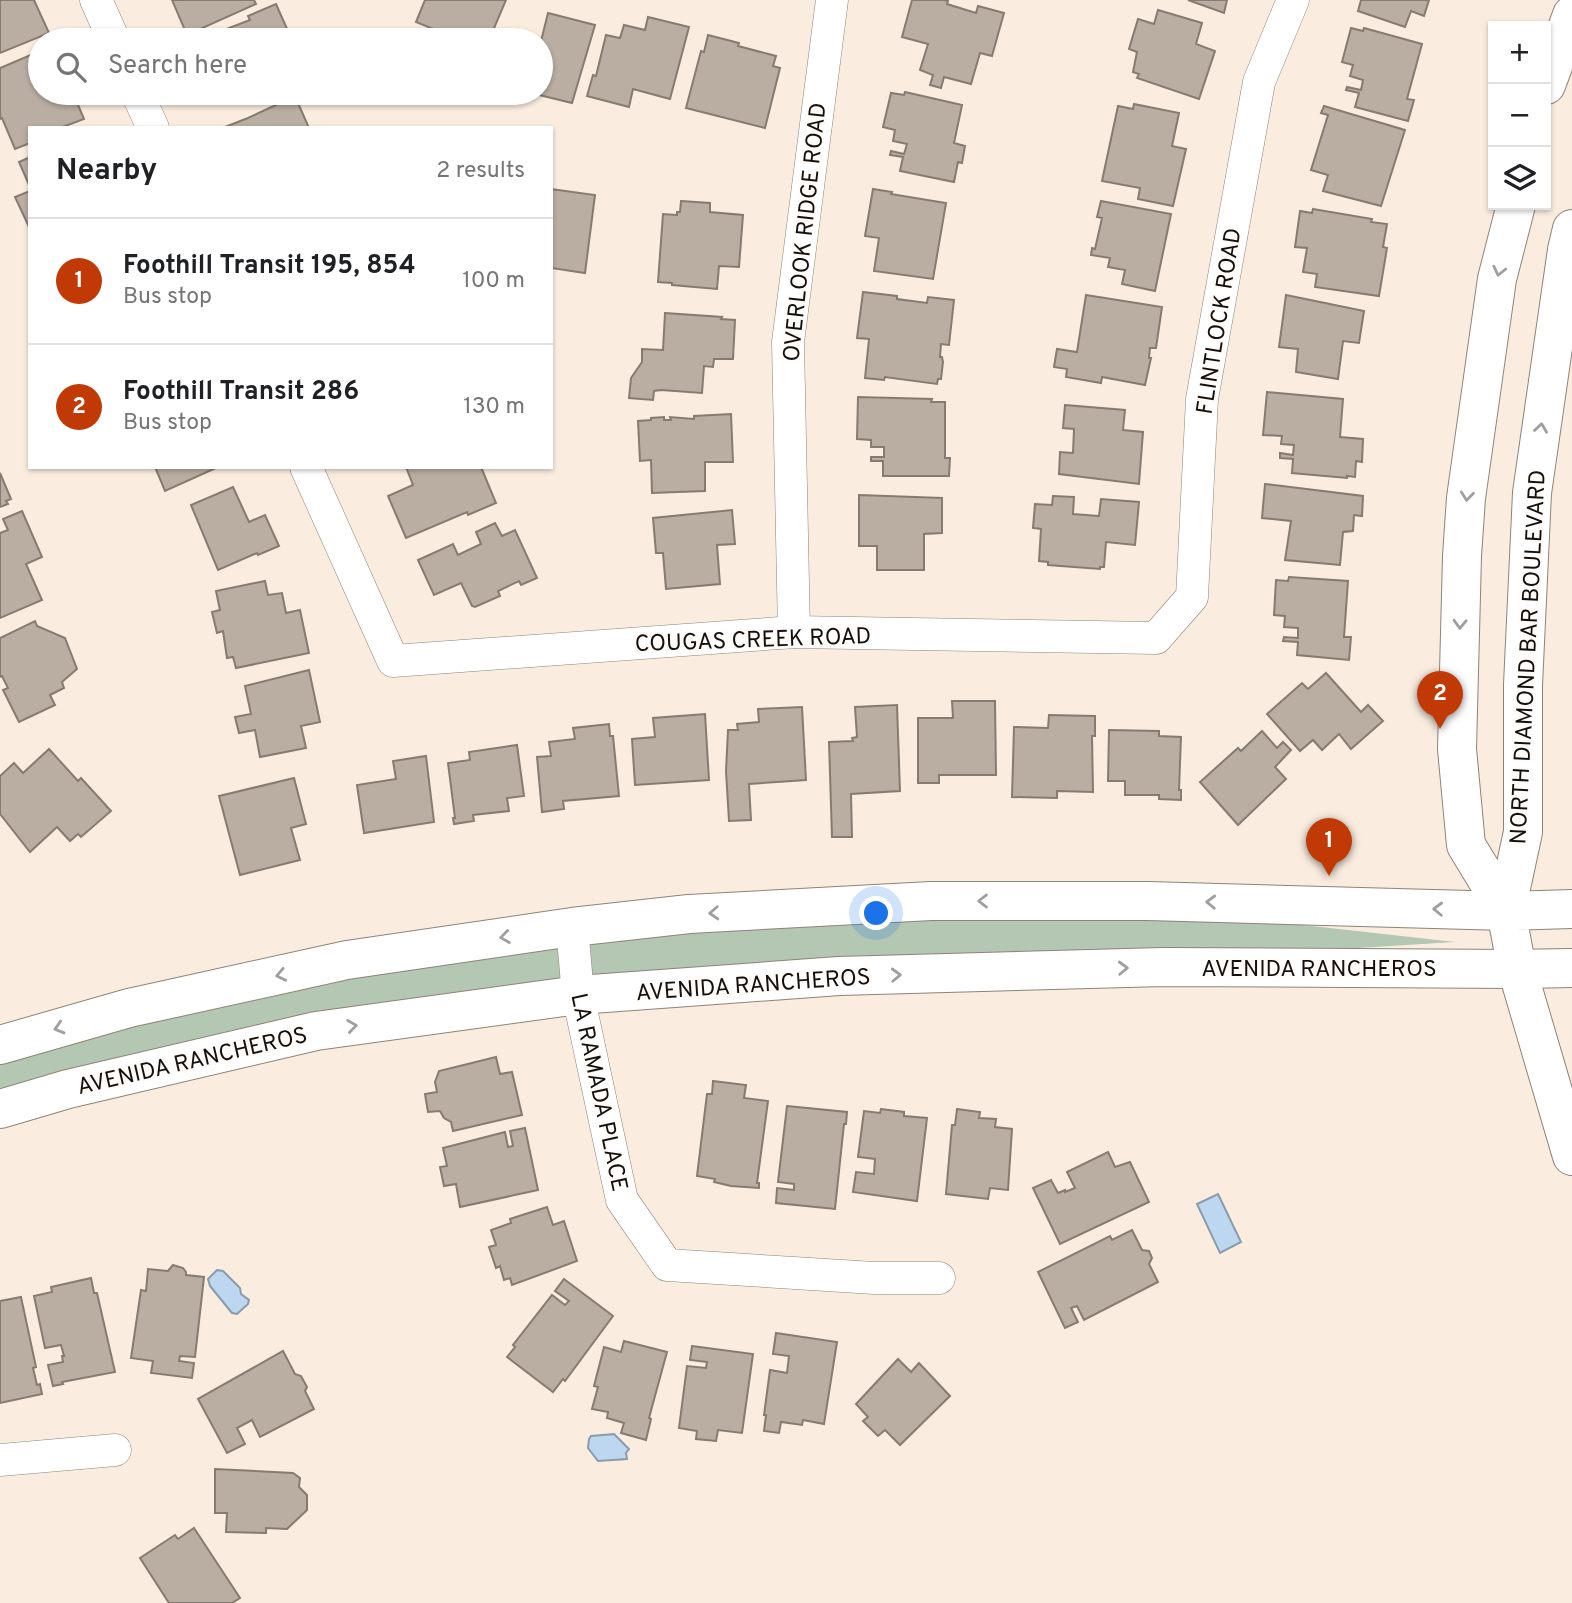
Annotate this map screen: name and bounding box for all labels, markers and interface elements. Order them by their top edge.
map controls [1488,21,1551,210]
button: + [1488,21,1551,84]
search box [28,28,553,105]
icon: search [52,48,90,86]
text: Search here [108,50,247,83]
button: − [1488,84,1551,147]
street label: OVERLOOK RIDGE ROAD [778,101,835,363]
button: layers [1488,147,1551,210]
text: Nearby [56,153,157,190]
text: 2 results [436,157,525,186]
street label: FLINTLOCK ROAD [1191,226,1250,417]
text: Foothill Transit 195, 854 [123,250,416,283]
one-way arrow [1493,265,1508,277]
text: 1 [74,267,84,296]
text: 100 m [462,267,525,296]
text: Bus stop [123,283,212,312]
text: Foothill Transit 286 [123,376,359,409]
text: 2 [72,393,86,422]
text: 130 m [463,393,525,422]
text: Bus stop [123,409,212,438]
one-way arrow [1534,422,1549,434]
street label: NORTH DIAMOND BAR BOULEVARD [1505,469,1554,845]
one-way arrow [1460,491,1475,502]
one-way arrow [1452,619,1467,630]
street label: COUGAS CREEK ROAD [634,623,872,660]
pin: 2 [1417,671,1463,729]
pin: 1 [1306,818,1352,876]
one-way arrow [977,893,988,909]
one-way arrow [1205,895,1216,910]
your location [859,896,893,930]
one-way arrow [1432,901,1443,916]
one-way arrow [708,905,719,920]
one-way arrow [499,929,511,944]
street label: AVENIDA RANCHEROS [1201,956,1437,985]
one-way arrow [1118,961,1129,976]
street label: AVENIDA RANCHEROS [635,964,872,1009]
one-way arrow [275,967,287,981]
one-way arrow [890,967,901,982]
street label: LA RAMADA PLACE [562,991,633,1194]
one-way arrow [346,1018,358,1033]
one-way arrow [54,1020,66,1034]
street label: AVENIDA RANCHEROS [75,1022,311,1103]

